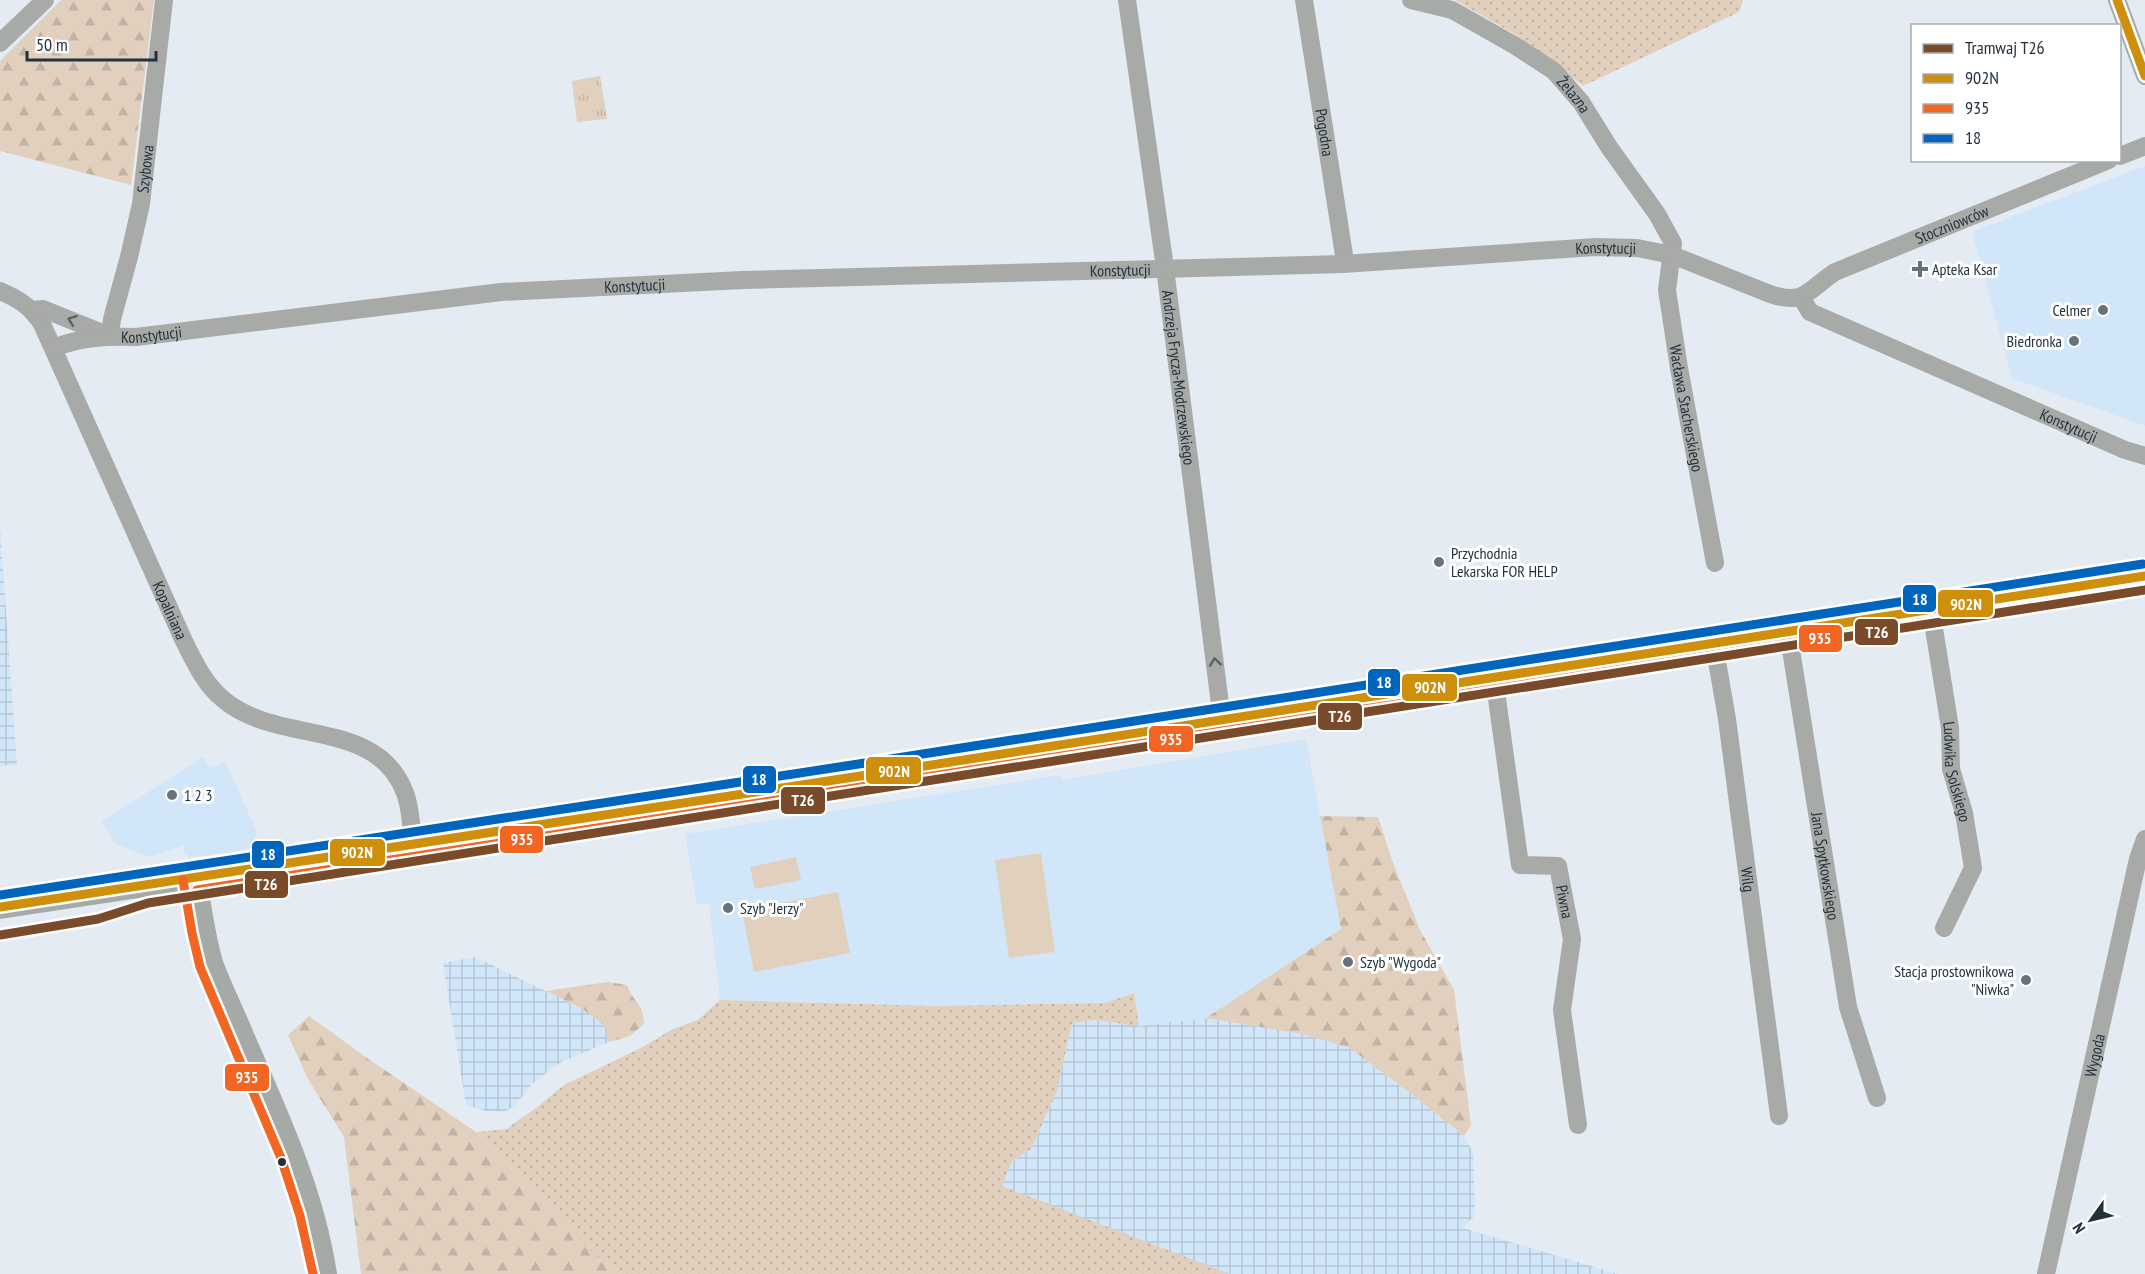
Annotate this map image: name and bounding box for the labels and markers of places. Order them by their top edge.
place label: Apteka Ksar [1932,259,1998,279]
marker: Apteka Ksar [1913,262,1927,276]
place label: Celmer [2052,300,2092,320]
marker: Celmer [2096,303,2110,317]
place label: Biedronka [2007,331,2062,351]
marker: Biedronka [2067,334,2081,348]
place label: Przychodnia Lekarska FOR HELP [1451,543,1558,581]
marker: Przychodnia Lekarska FOR HELP [1432,555,1446,569]
place label: 1 2 3 [184,785,212,805]
marker: 1 2 3 [165,788,179,802]
place label: Szyb "Jerzy" [740,898,804,918]
marker: Szyb "Jerzy" [721,901,735,915]
place label: Szyb "Wygoda" [1360,952,1441,972]
marker: Szyb "Wygoda" [1341,955,1355,969]
place label: Stacja prostownikowa "Niwka" [1894,961,2014,999]
marker: Stacja prostownikowa "Niwka" [2019,973,2033,987]
unlabelled marker [276,1156,288,1168]

